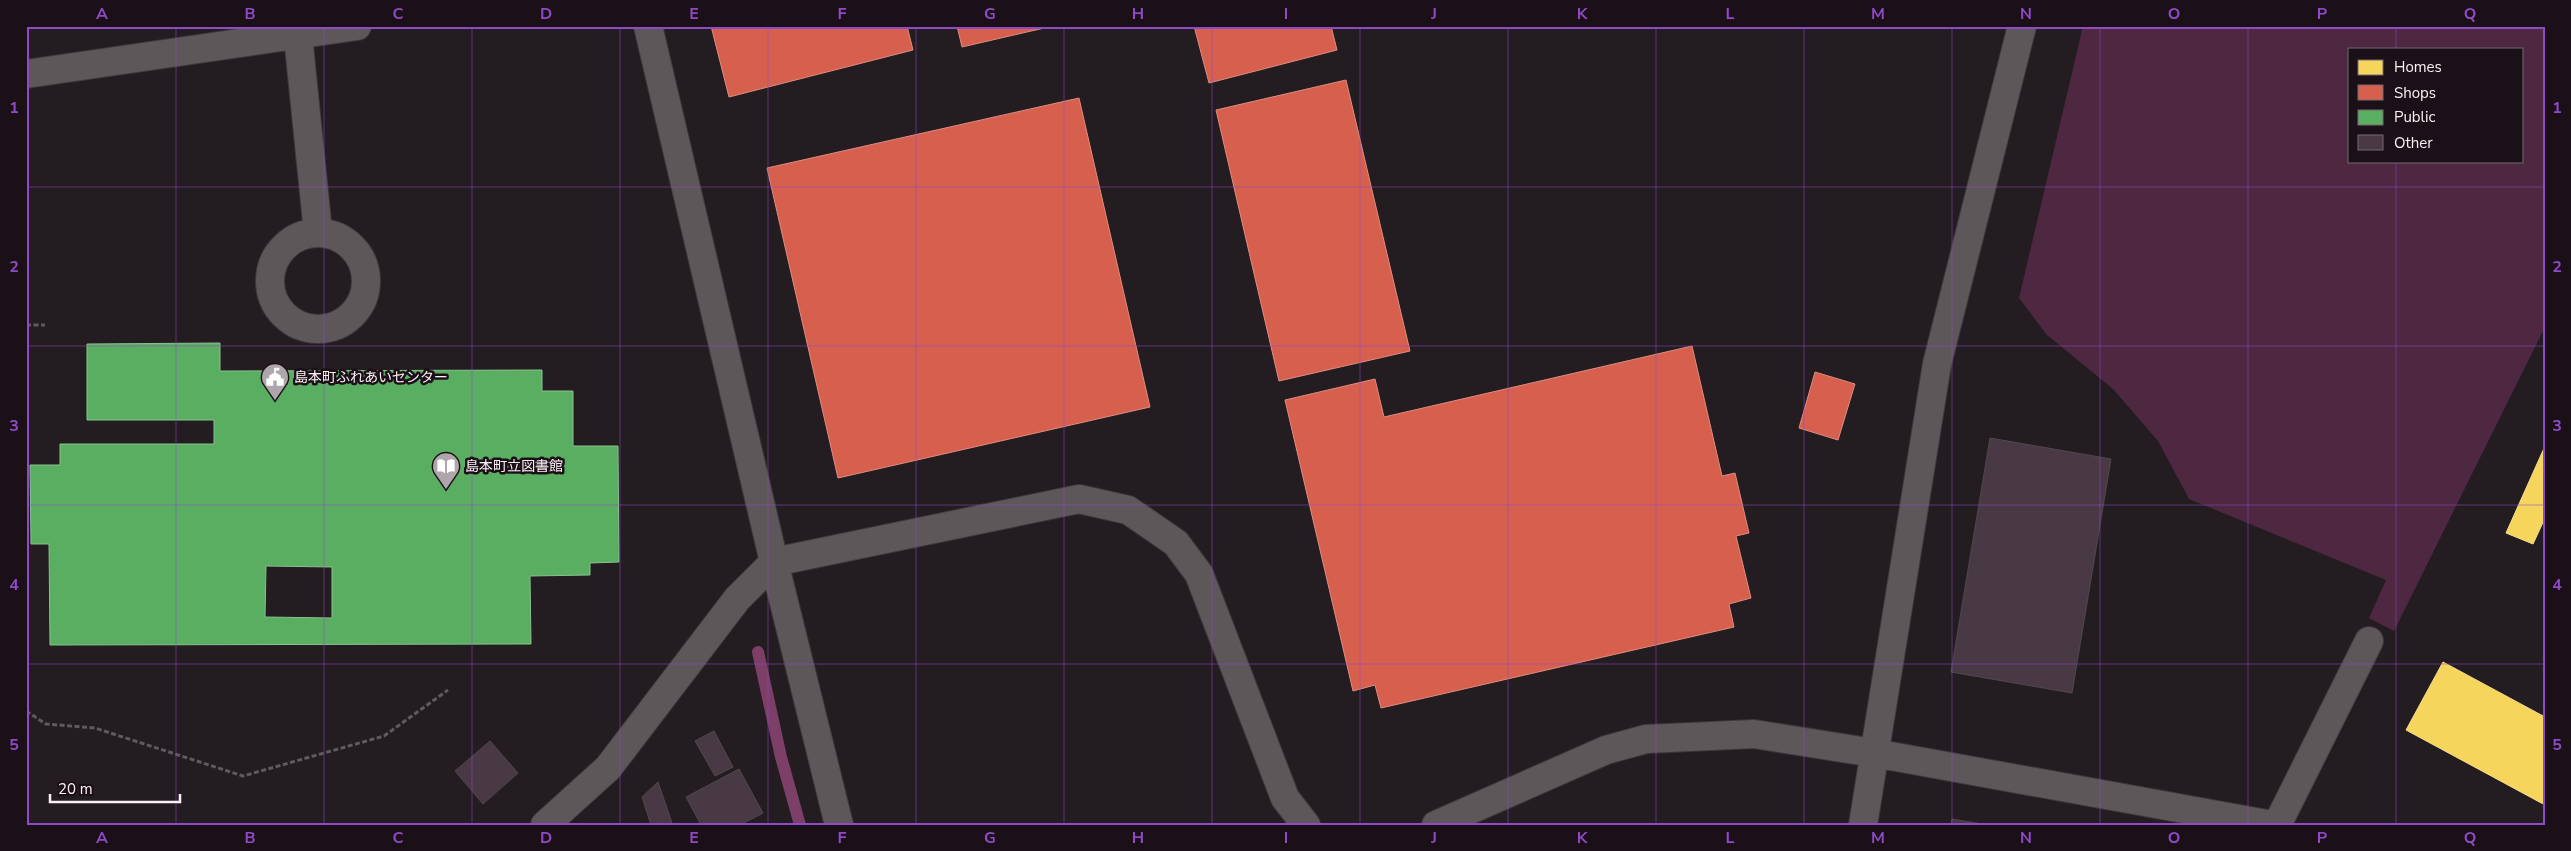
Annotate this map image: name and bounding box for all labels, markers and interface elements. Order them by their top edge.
text: A [96,3,108,25]
text: B [244,3,256,25]
text: C [393,3,404,25]
text: D [540,3,552,25]
text: E [689,3,699,25]
text: F [838,3,847,25]
text: G [984,3,996,25]
text: H [1132,3,1144,25]
text: I [1284,3,1288,25]
text: J [1430,3,1437,25]
text: K [1577,3,1589,25]
text: L [1726,3,1735,25]
text: M [1871,3,1885,25]
text: N [2020,3,2032,25]
text: O [2168,3,2180,25]
text: P [2317,3,2327,25]
text: Q [2464,3,2476,25]
legend [2348,48,2524,162]
text: Homes [2394,57,2442,77]
text: Shops [2394,83,2436,103]
text: 1 [9,97,19,119]
text: 1 [2552,97,2562,119]
text: Public [2394,107,2435,127]
text: Other [2394,133,2433,153]
text: 2 [9,256,19,278]
text: 2 [2552,256,2562,278]
public building icon: 島本町ふれあいセンター [260,362,290,401]
place label: 島本町ふれあいセンター [294,368,448,387]
text: 3 [9,415,19,437]
text: 3 [2552,415,2562,437]
library icon: 島本町立図書館 [431,451,461,490]
place label: 島本町立図書館 [465,457,563,476]
text: 4 [9,574,19,596]
text: 4 [2552,574,2562,596]
text: 5 [9,734,19,756]
text: 5 [2552,734,2562,756]
scale bar [50,771,180,803]
text: 20 m [58,779,93,799]
text: A [96,827,108,849]
text: B [244,827,256,849]
text: C [393,827,404,849]
text: D [540,827,552,849]
text: E [689,827,699,849]
text: F [838,827,847,849]
text: G [984,827,996,849]
text: H [1132,827,1144,849]
text: I [1284,827,1288,849]
text: J [1430,827,1437,849]
text: K [1577,827,1589,849]
text: L [1726,827,1735,849]
text: M [1871,827,1885,849]
text: N [2020,827,2032,849]
text: O [2168,827,2180,849]
text: P [2317,827,2327,849]
text: Q [2464,827,2476,849]

